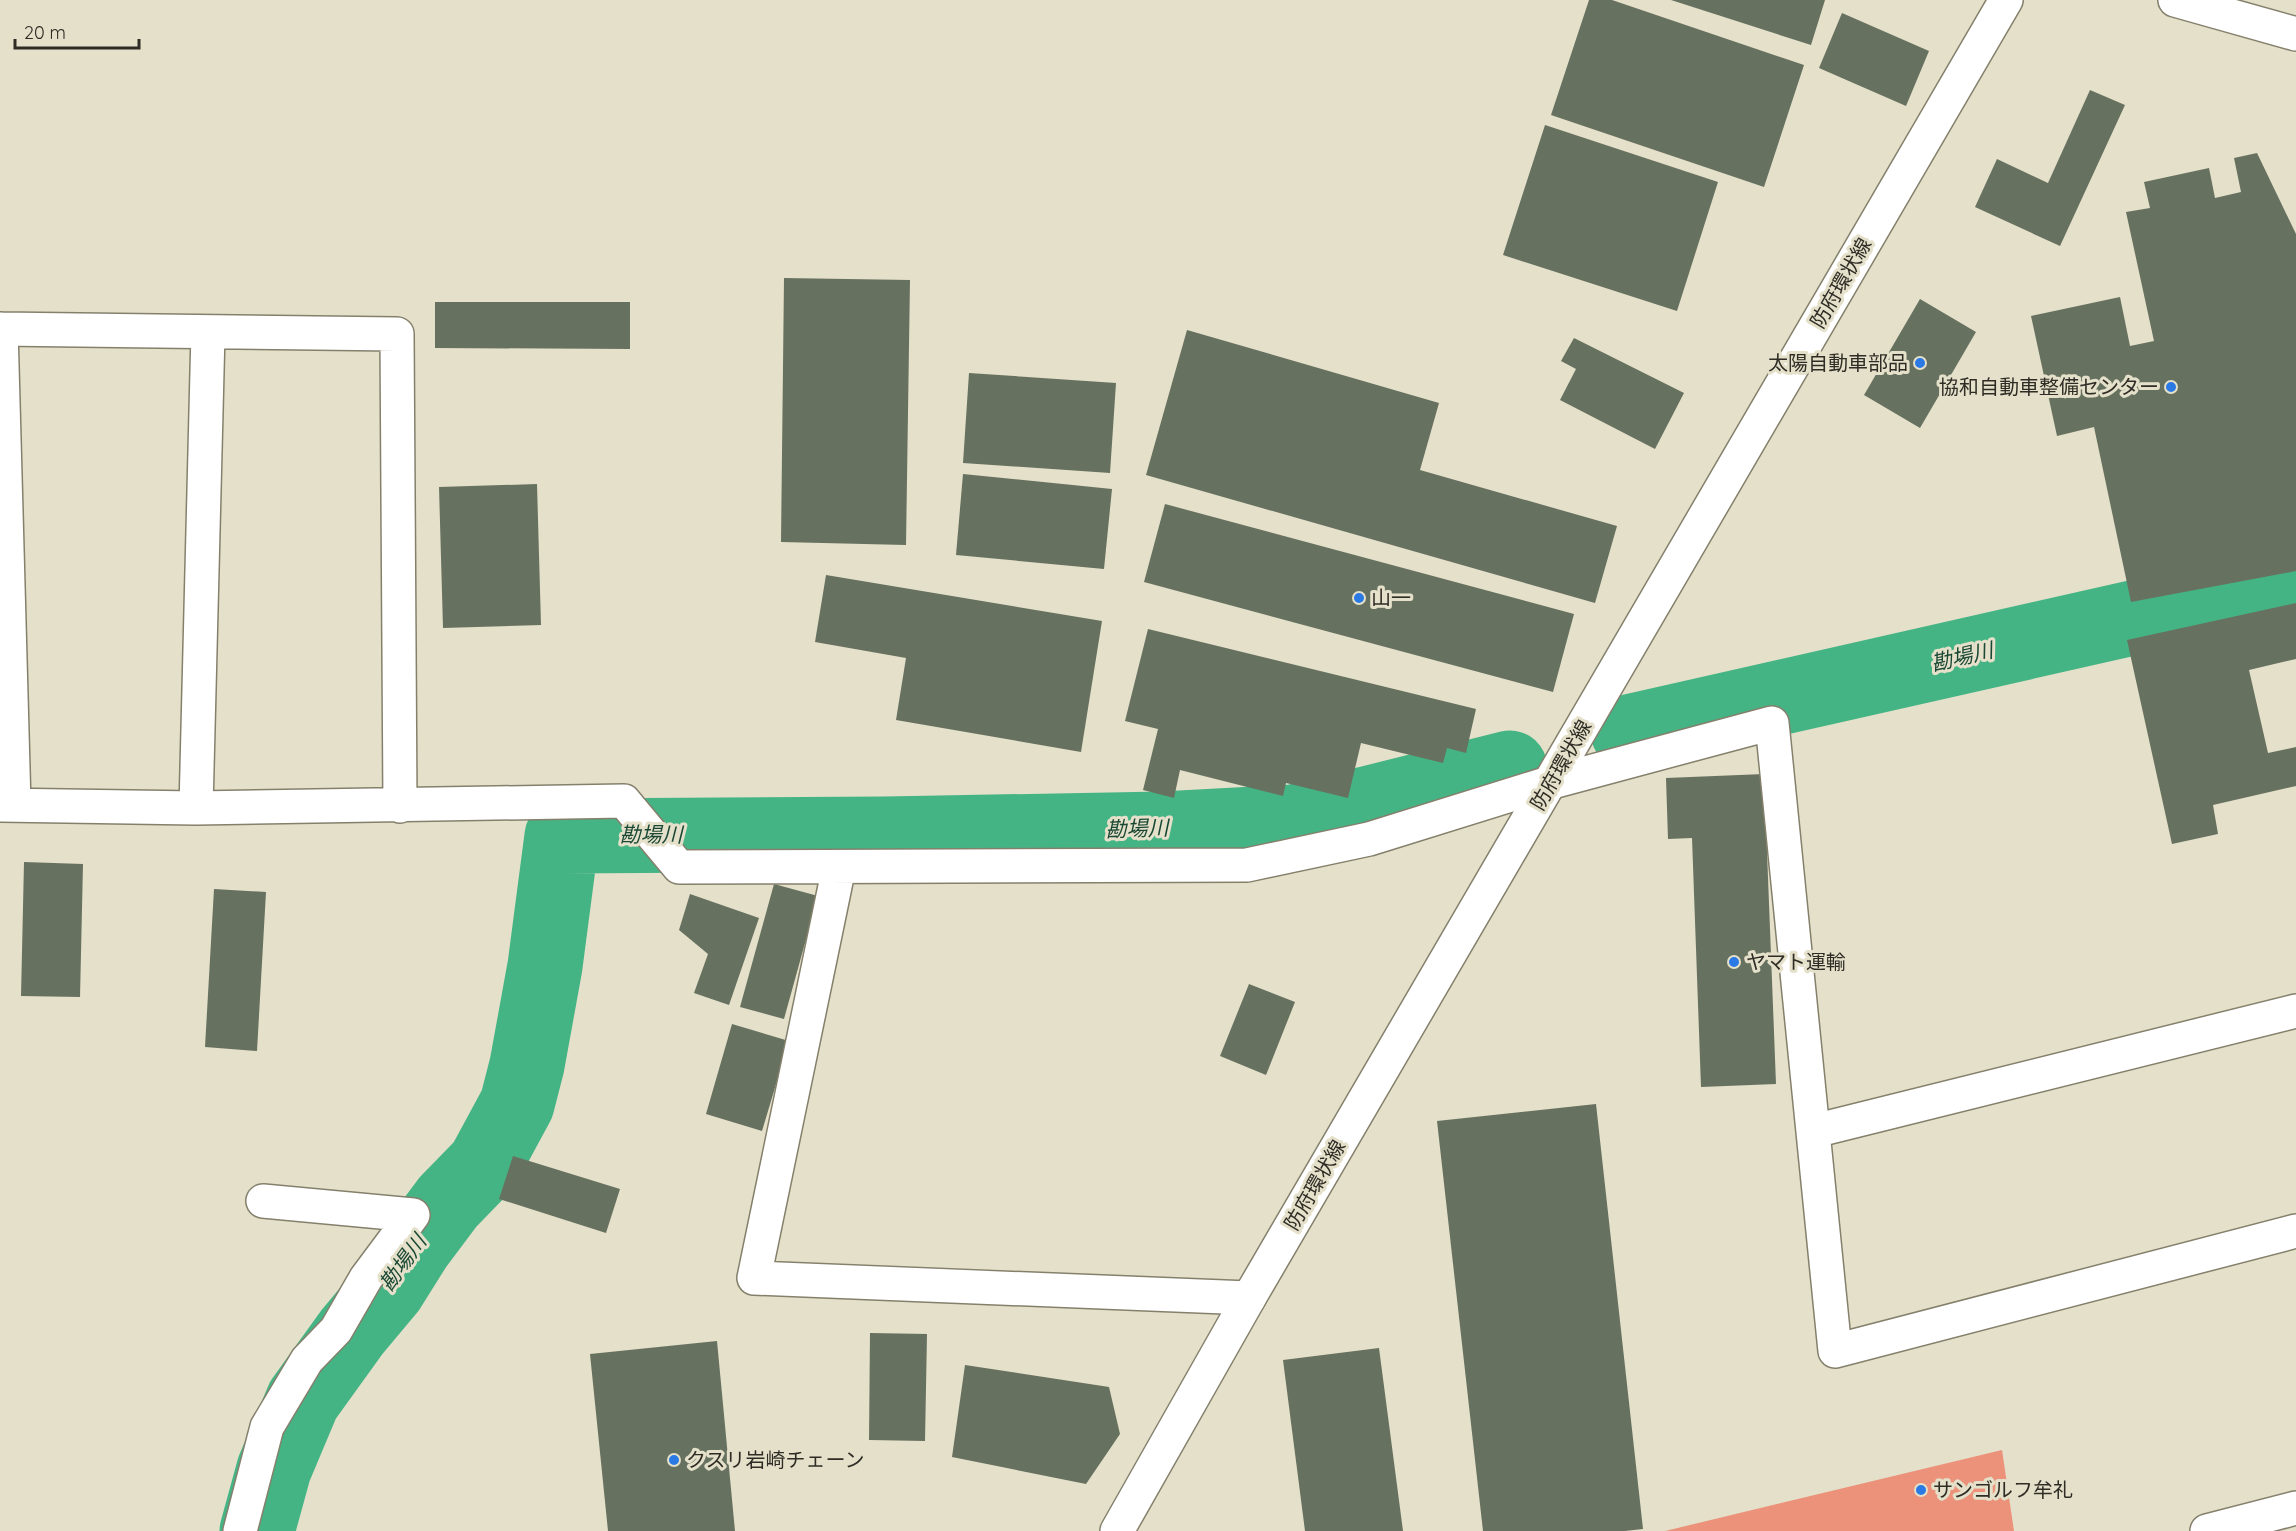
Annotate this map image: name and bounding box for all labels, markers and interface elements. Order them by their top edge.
scale bar [15,12,140,50]
text: 20 m [24,21,66,44]
street label: 防府環状線 [1805,233,1876,332]
place label: 太陽自動車部品 [1768,350,1908,375]
marker: 太陽自動車部品 [1913,356,1927,370]
place label: 協和自動車整備センター [1939,374,2159,399]
marker: 協和自動車整備センター [2164,380,2178,394]
place label: 山一 [1371,585,1411,610]
marker: 山一 [1352,591,1366,605]
water label: 勘場川 [1928,636,1997,676]
street label: 防府環状線 [1525,715,1596,814]
water label: 勘場川 [1105,814,1171,842]
water label: 勘場川 [620,821,684,847]
place label: ヤマト運輸 [1746,949,1846,974]
marker: ヤマト運輸 [1727,955,1741,969]
street label: 防府環状線 [1279,1135,1350,1234]
water label: 勘場川 [373,1228,432,1296]
place label: クスリ岩崎チェーン [686,1447,864,1472]
marker: クスリ岩崎チェーン [667,1453,681,1467]
place label: サンゴルフ牟礼 [1933,1477,2073,1502]
marker: サンゴルフ牟礼 [1914,1483,1928,1497]

